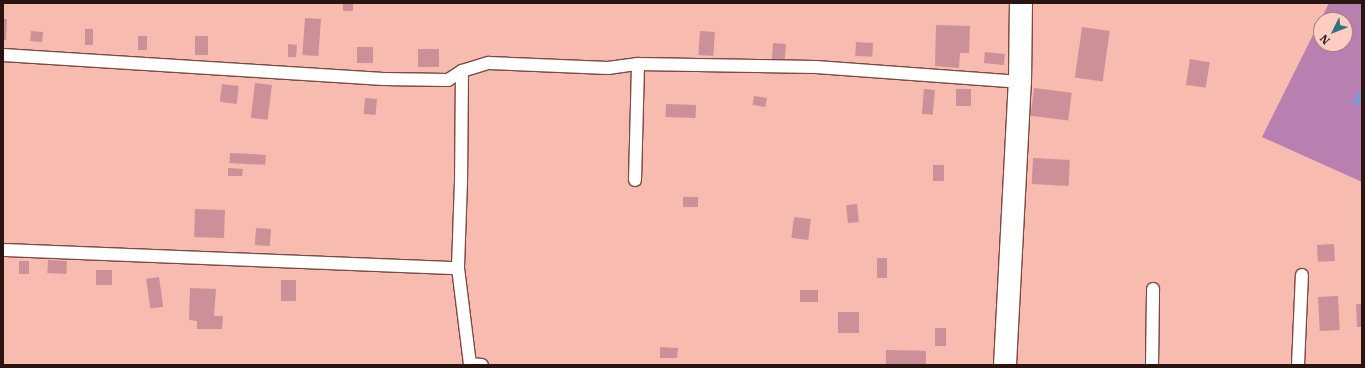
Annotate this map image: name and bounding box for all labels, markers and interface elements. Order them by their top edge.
north arrow [1313,12,1353,52]
text: N [1317,32,1333,47]

